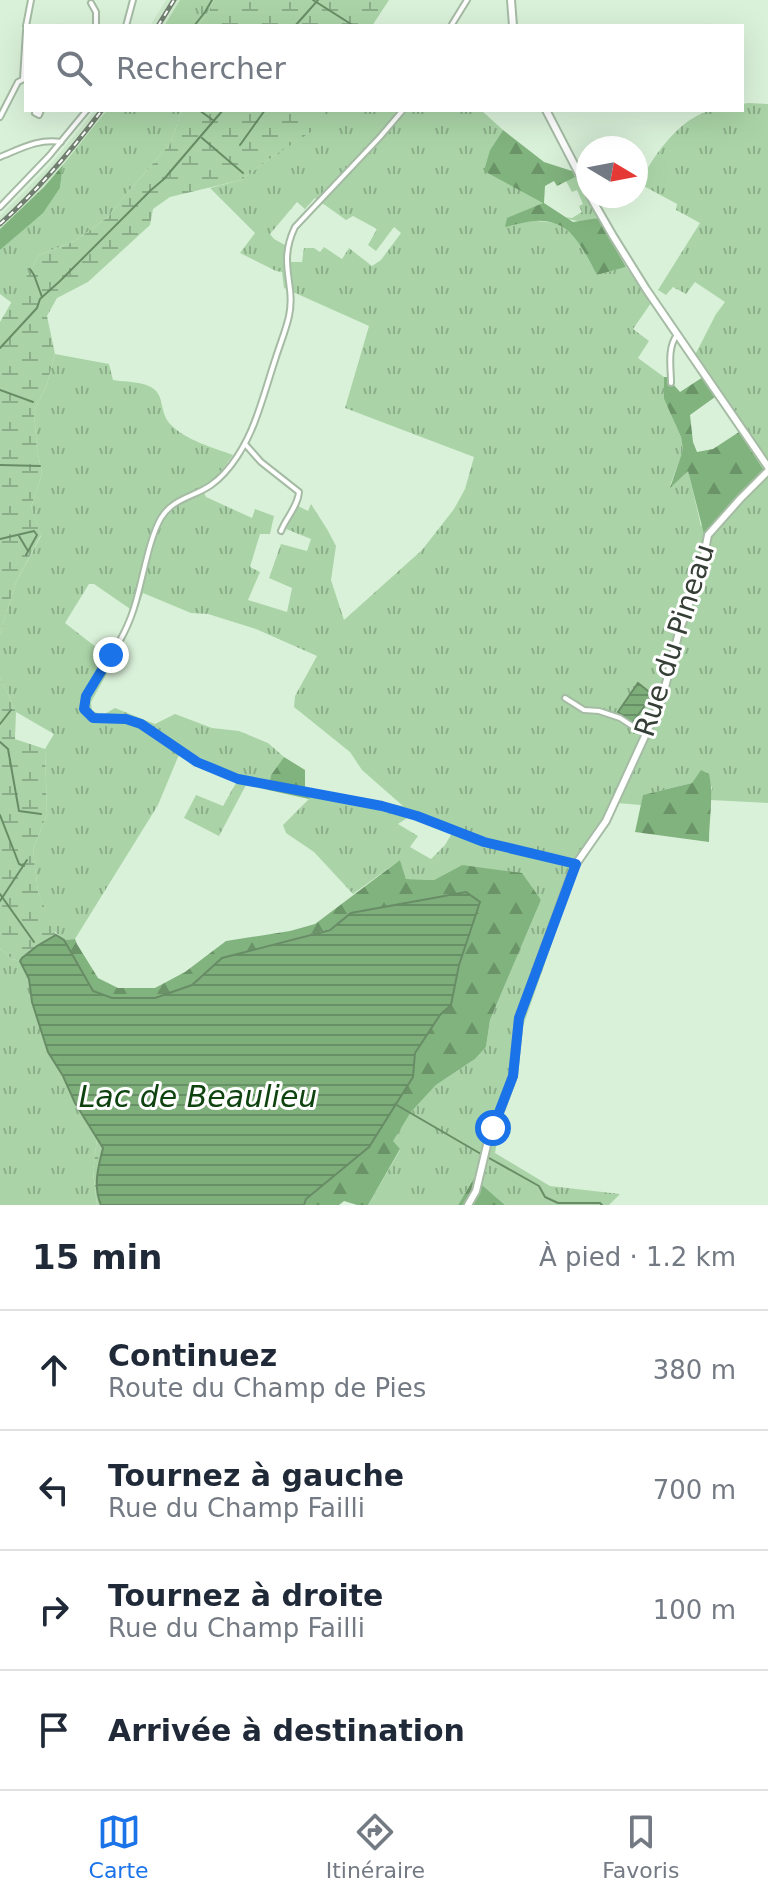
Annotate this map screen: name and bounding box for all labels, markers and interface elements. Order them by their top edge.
search box [24,24,744,112]
icon: search [52,46,96,90]
text: Rechercher [116,51,286,86]
north arrow [576,136,648,208]
street label: Rue du Pineau [628,540,721,741]
route end [93,637,129,673]
water label: Lac de Beaulieu [79,1079,317,1114]
route start [475,1110,511,1146]
text: 15 min [32,1237,162,1277]
text: À pied · 1.2 km [539,1242,736,1272]
text: Continuez [108,1338,277,1373]
icon: ahead [32,1348,76,1392]
text: 380 m [653,1355,736,1385]
text: Route du Champ de Pies [108,1373,426,1403]
text: Tournez à gauche [108,1458,404,1493]
icon: left [32,1468,76,1512]
text: 700 m [653,1475,736,1505]
text: Rue du Champ Failli [108,1493,365,1523]
text: Tournez à droite [108,1578,383,1613]
icon: right [32,1588,76,1632]
text: 100 m [653,1595,736,1625]
text: Rue du Champ Failli [108,1613,365,1643]
icon: arrive [32,1708,76,1752]
text: Arrivée à destination [108,1713,465,1748]
tab: Carte [89,1810,149,1883]
tab: Itinéraire [326,1810,425,1883]
tab: Favoris [602,1810,679,1883]

